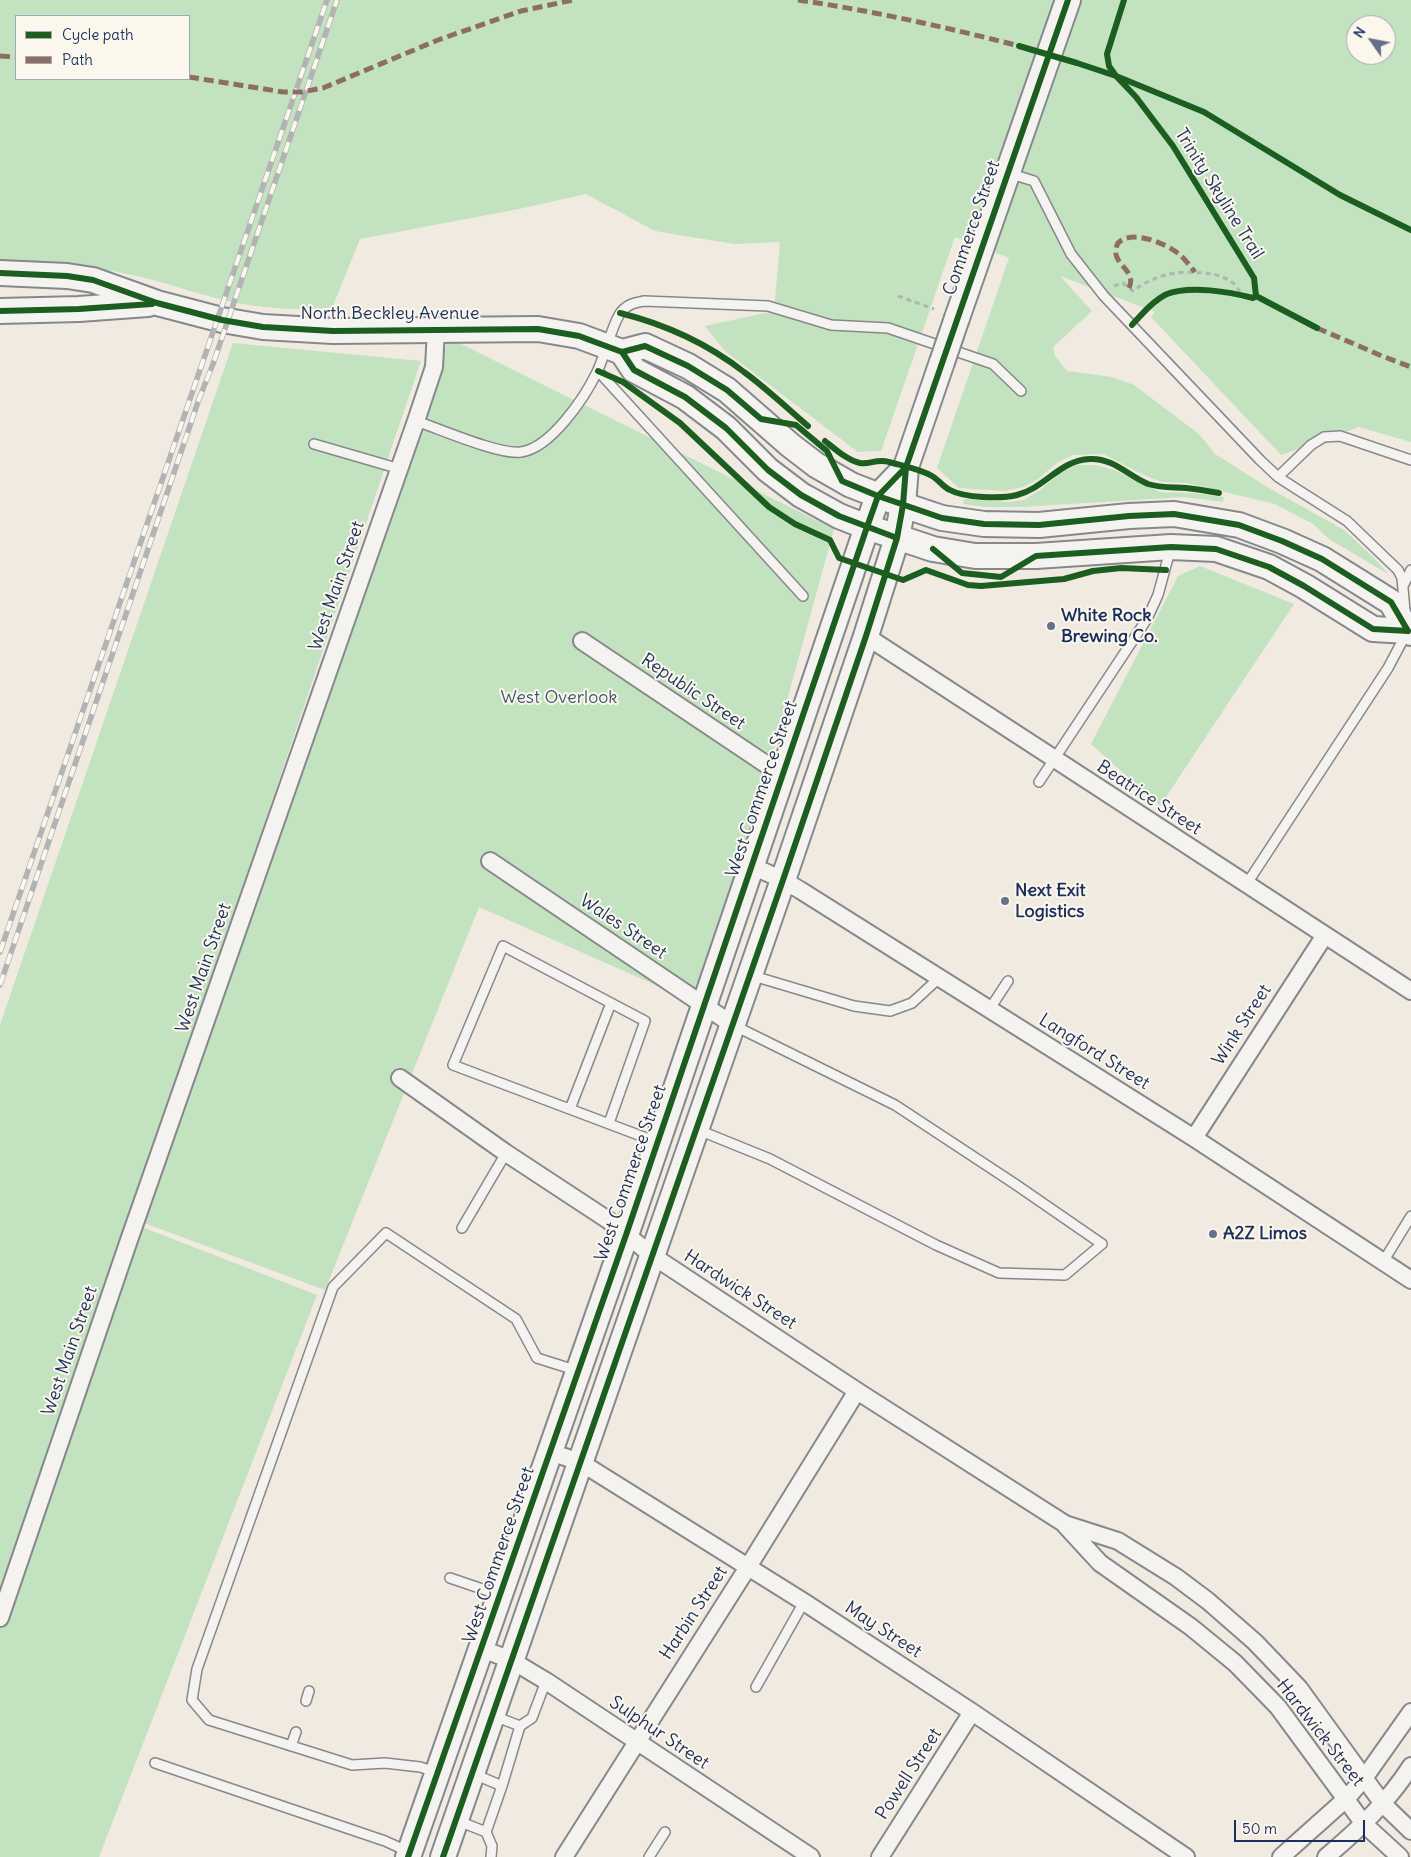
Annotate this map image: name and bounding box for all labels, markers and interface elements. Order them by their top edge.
legend [15,15,190,80]
north arrow [1346,15,1396,65]
text: N [1349,23,1369,41]
text: Cycle path [62,25,134,44]
text: Path [62,50,93,69]
street label: Trinity Skyline Trail [1170,125,1268,263]
street label: Commerce Street [939,158,1005,298]
street label: North Beckley Avenue [301,303,479,325]
street label: West Main Street [305,518,369,654]
place label: White Rock Brewing Co. [1061,605,1158,648]
marker: White Rock Brewing Co. [1045,620,1057,632]
street label: Republic Street [637,649,749,735]
park label: West Overlook [500,687,618,709]
street label: West Commerce Street [722,698,802,880]
street label: Beatrice Street [1093,756,1205,840]
place label: Next Exit Logistics [1015,880,1086,922]
street label: Wales Street [575,890,671,964]
marker: Next Exit Logistics [999,895,1011,907]
street label: West Main Street [172,900,236,1036]
street label: Wink Street [1208,980,1276,1070]
street label: Langford Street [1035,1009,1153,1095]
street label: West Commerce Street [591,1082,671,1264]
place label: A2Z Limos [1223,1223,1307,1245]
marker: A2Z Limos [1207,1228,1219,1240]
street label: Hardwick Street [680,1246,800,1334]
street label: West Main Street [38,1283,102,1419]
street label: West Commerce Street [459,1464,539,1646]
street label: Harbin Street [656,1562,732,1664]
street label: May Street [841,1597,925,1663]
street label: Hardwick Street [1272,1675,1368,1791]
street label: Sulphur Street [605,1692,713,1774]
street label: Powell Street [871,1724,947,1824]
scale bar [1236,1810,1367,1842]
text: 50 m [1242,1819,1277,1838]

